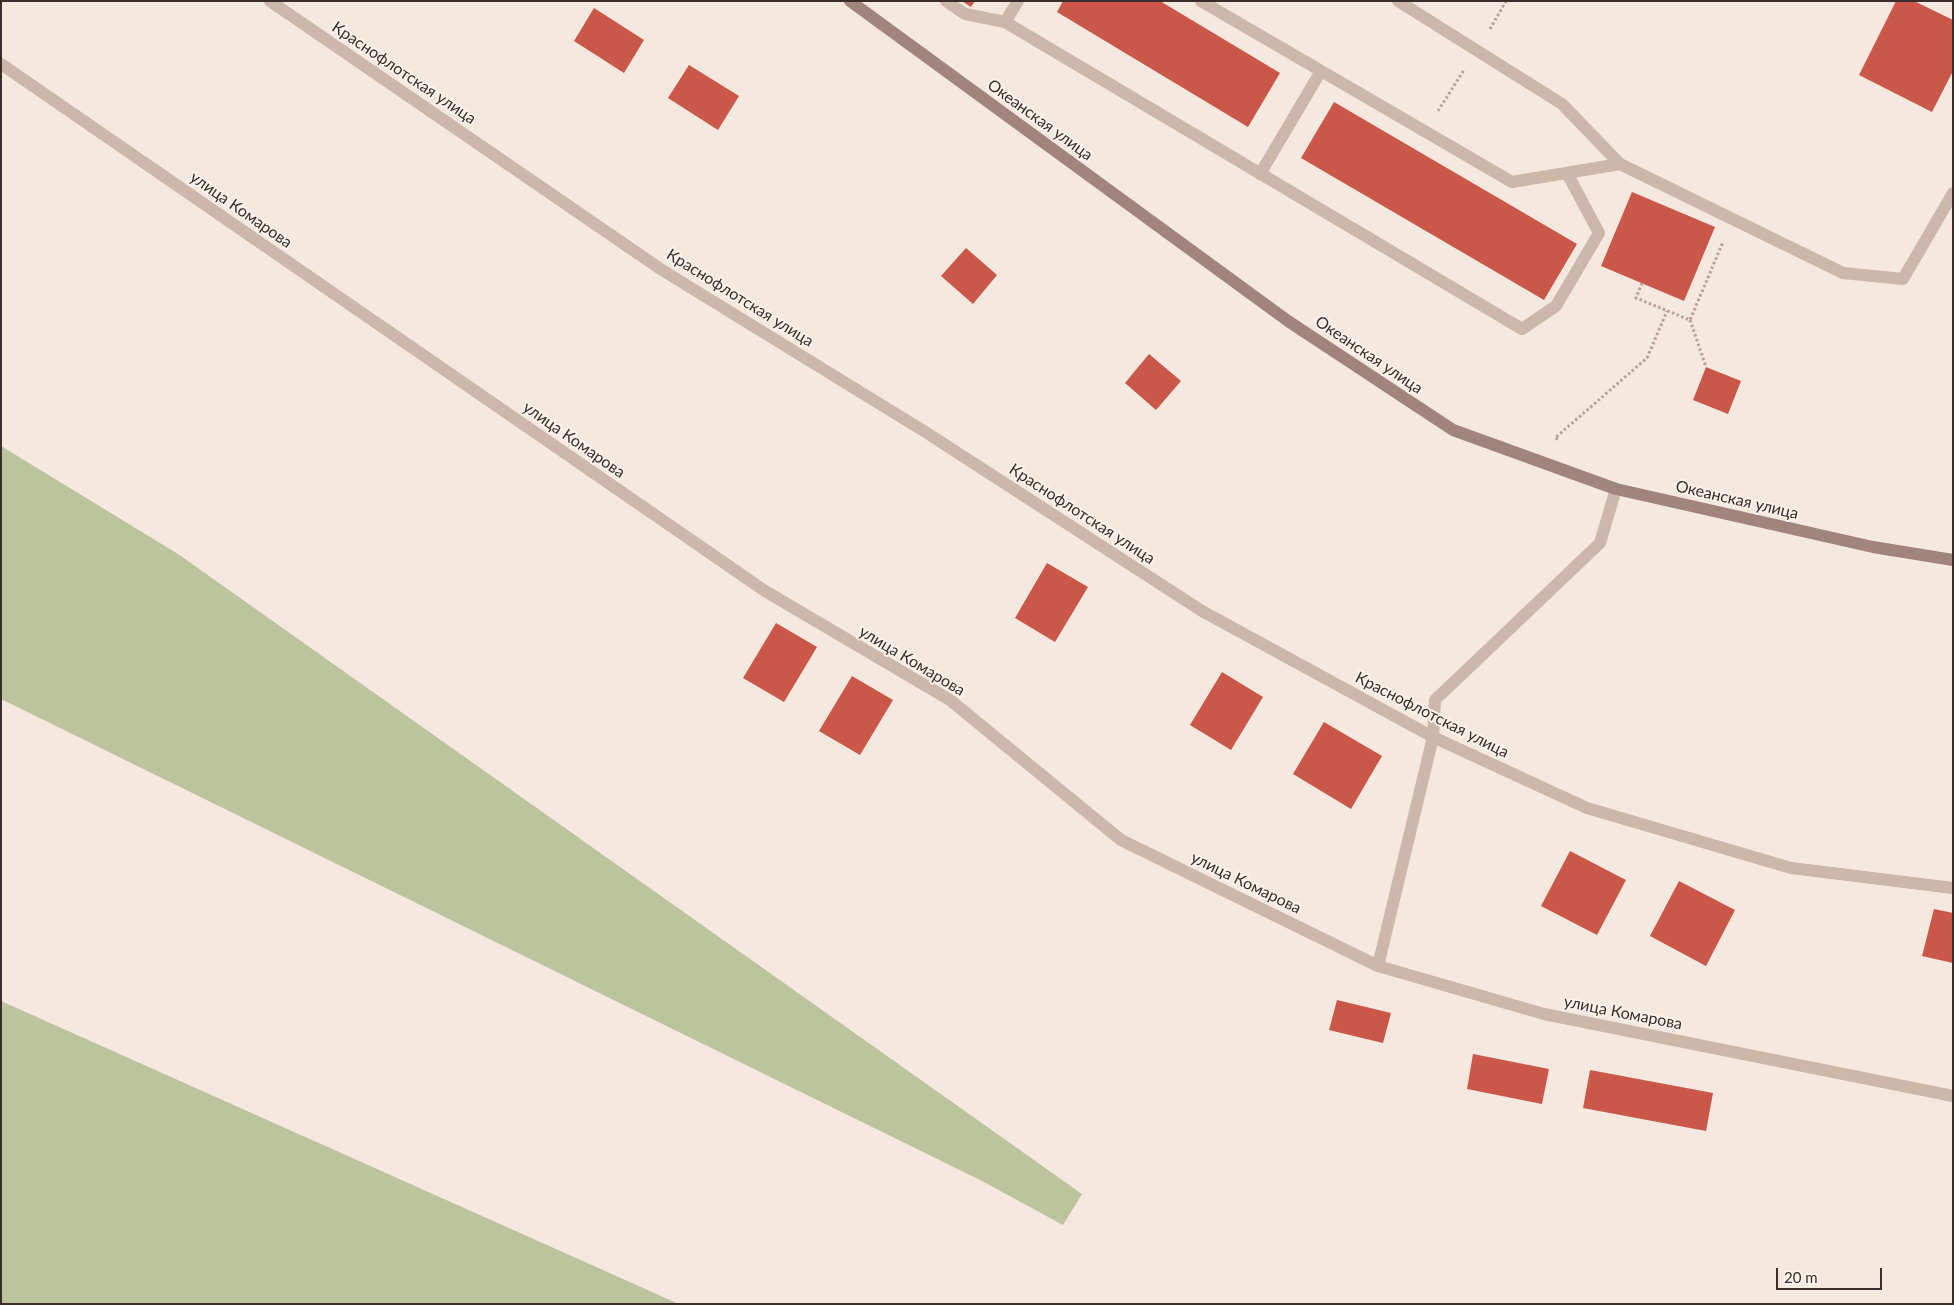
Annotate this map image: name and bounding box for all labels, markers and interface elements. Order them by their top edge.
street label: Краснофлотская улица [328,18,480,128]
street label: Океанская улица [984,75,1096,165]
street label: улица Комарова [186,168,296,252]
street label: Краснофлотская улица [663,245,817,351]
street label: Океанская улица [1312,312,1426,398]
street label: улица Комарова [519,398,629,482]
street label: Краснофлотская улица [1006,460,1158,568]
street label: Океанская улица [1674,477,1800,523]
street label: улица Комарова [856,622,968,700]
street label: Краснофлотская улица [1352,668,1512,762]
street label: улица Комарова [1188,848,1304,918]
street label: улица Комарова [1562,992,1684,1034]
scale bar [1779,1258,1885,1290]
text: 20 m [1784,1268,1818,1286]

